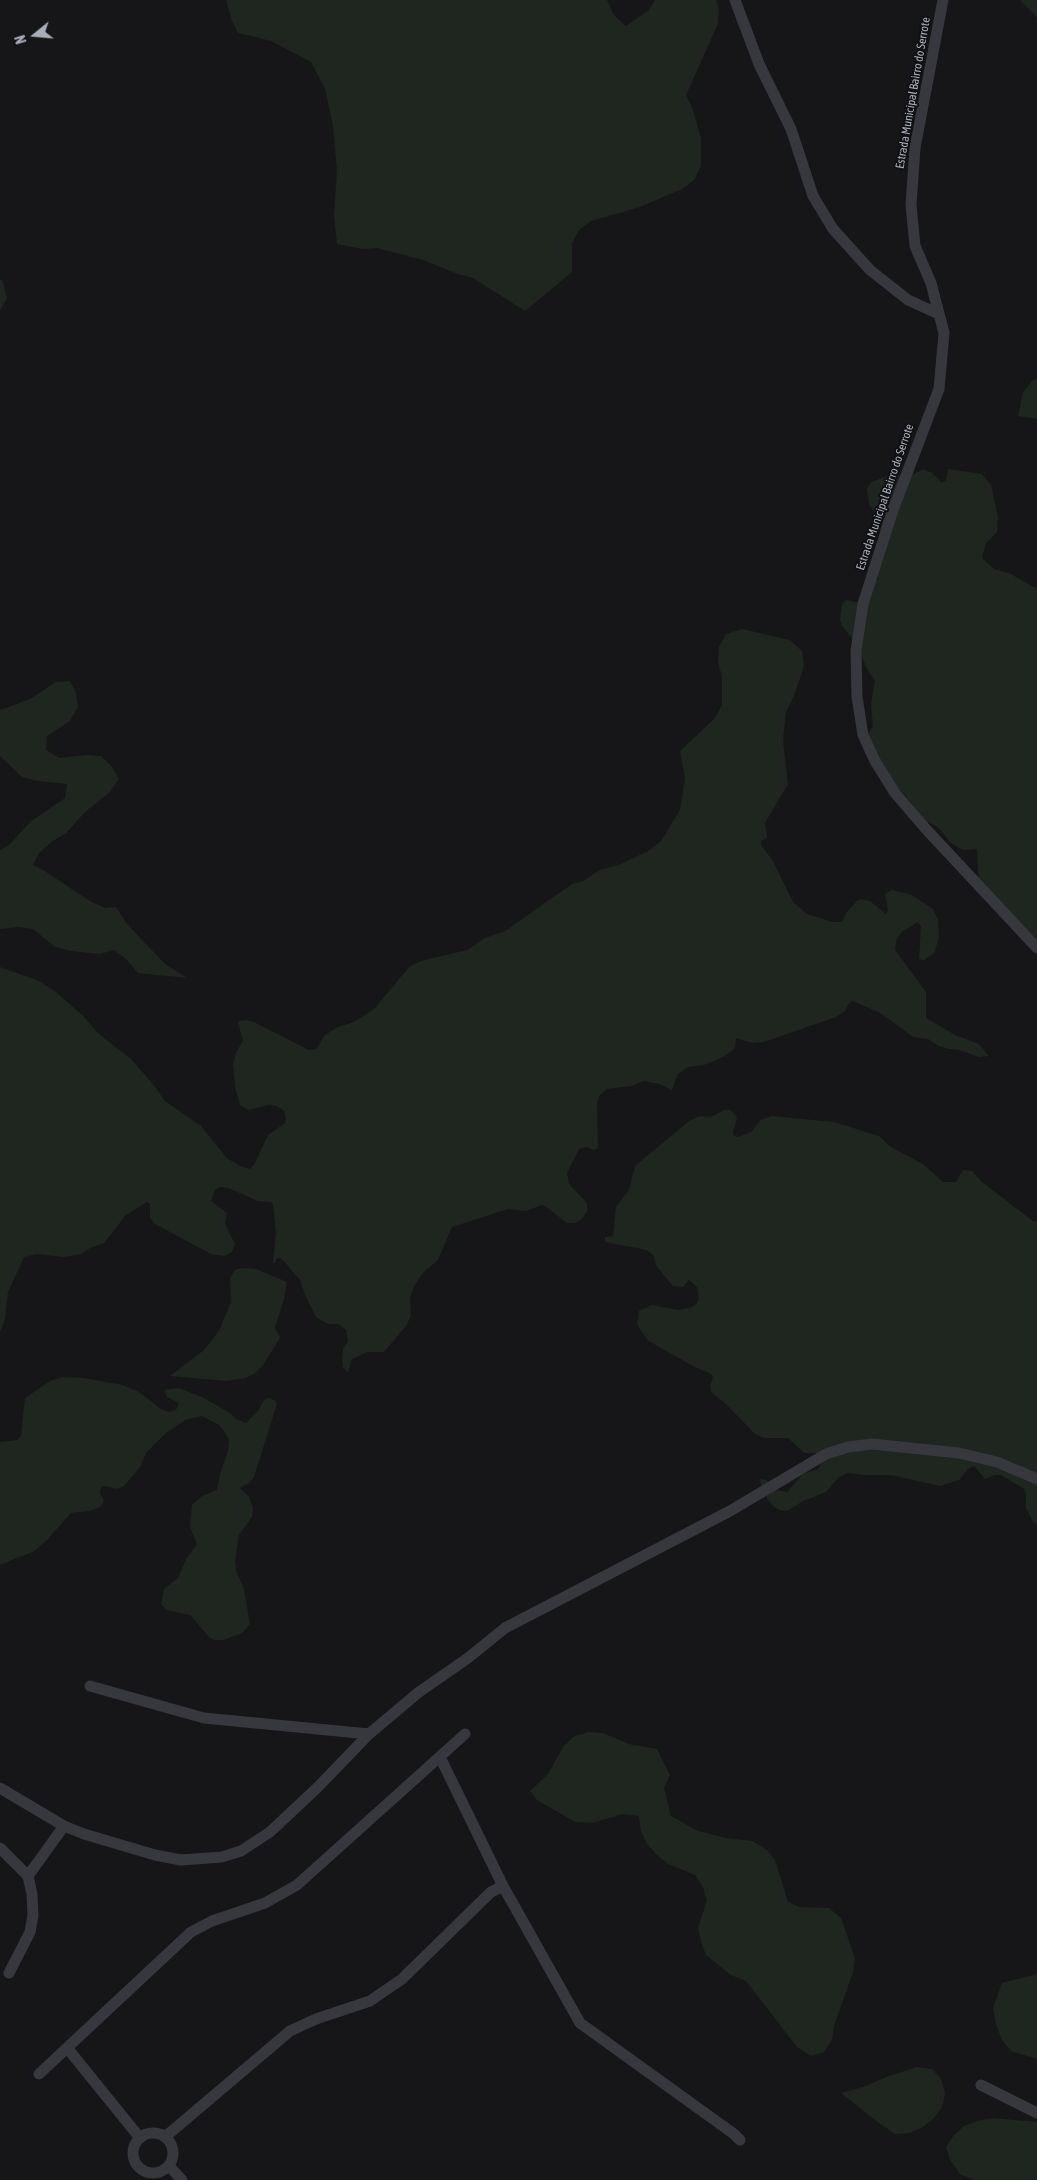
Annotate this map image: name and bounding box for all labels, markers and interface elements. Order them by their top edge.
north arrow [10,10,60,60]
street label: Estrada Municipal Bairro do Serrote [893,16,933,170]
text: N [12,33,30,46]
street label: Estrada Municipal Bairro do Serrote [853,422,917,572]

